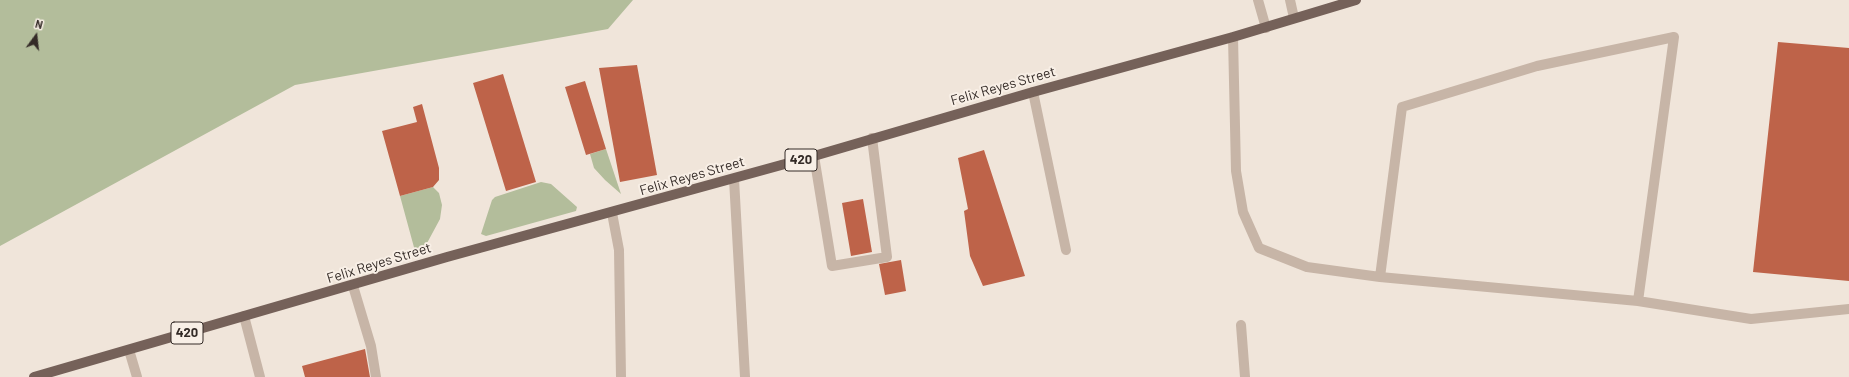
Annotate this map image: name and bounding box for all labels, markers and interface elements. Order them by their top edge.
north arrow [16,16,56,56]
text: N [34,17,44,31]
street label: Felix Reyes Street [949,63,1057,109]
road number: 420 [785,149,817,171]
street label: Felix Reyes Street [638,153,746,199]
street label: Felix Reyes Street [325,239,433,287]
road number: 420 [171,322,203,344]

